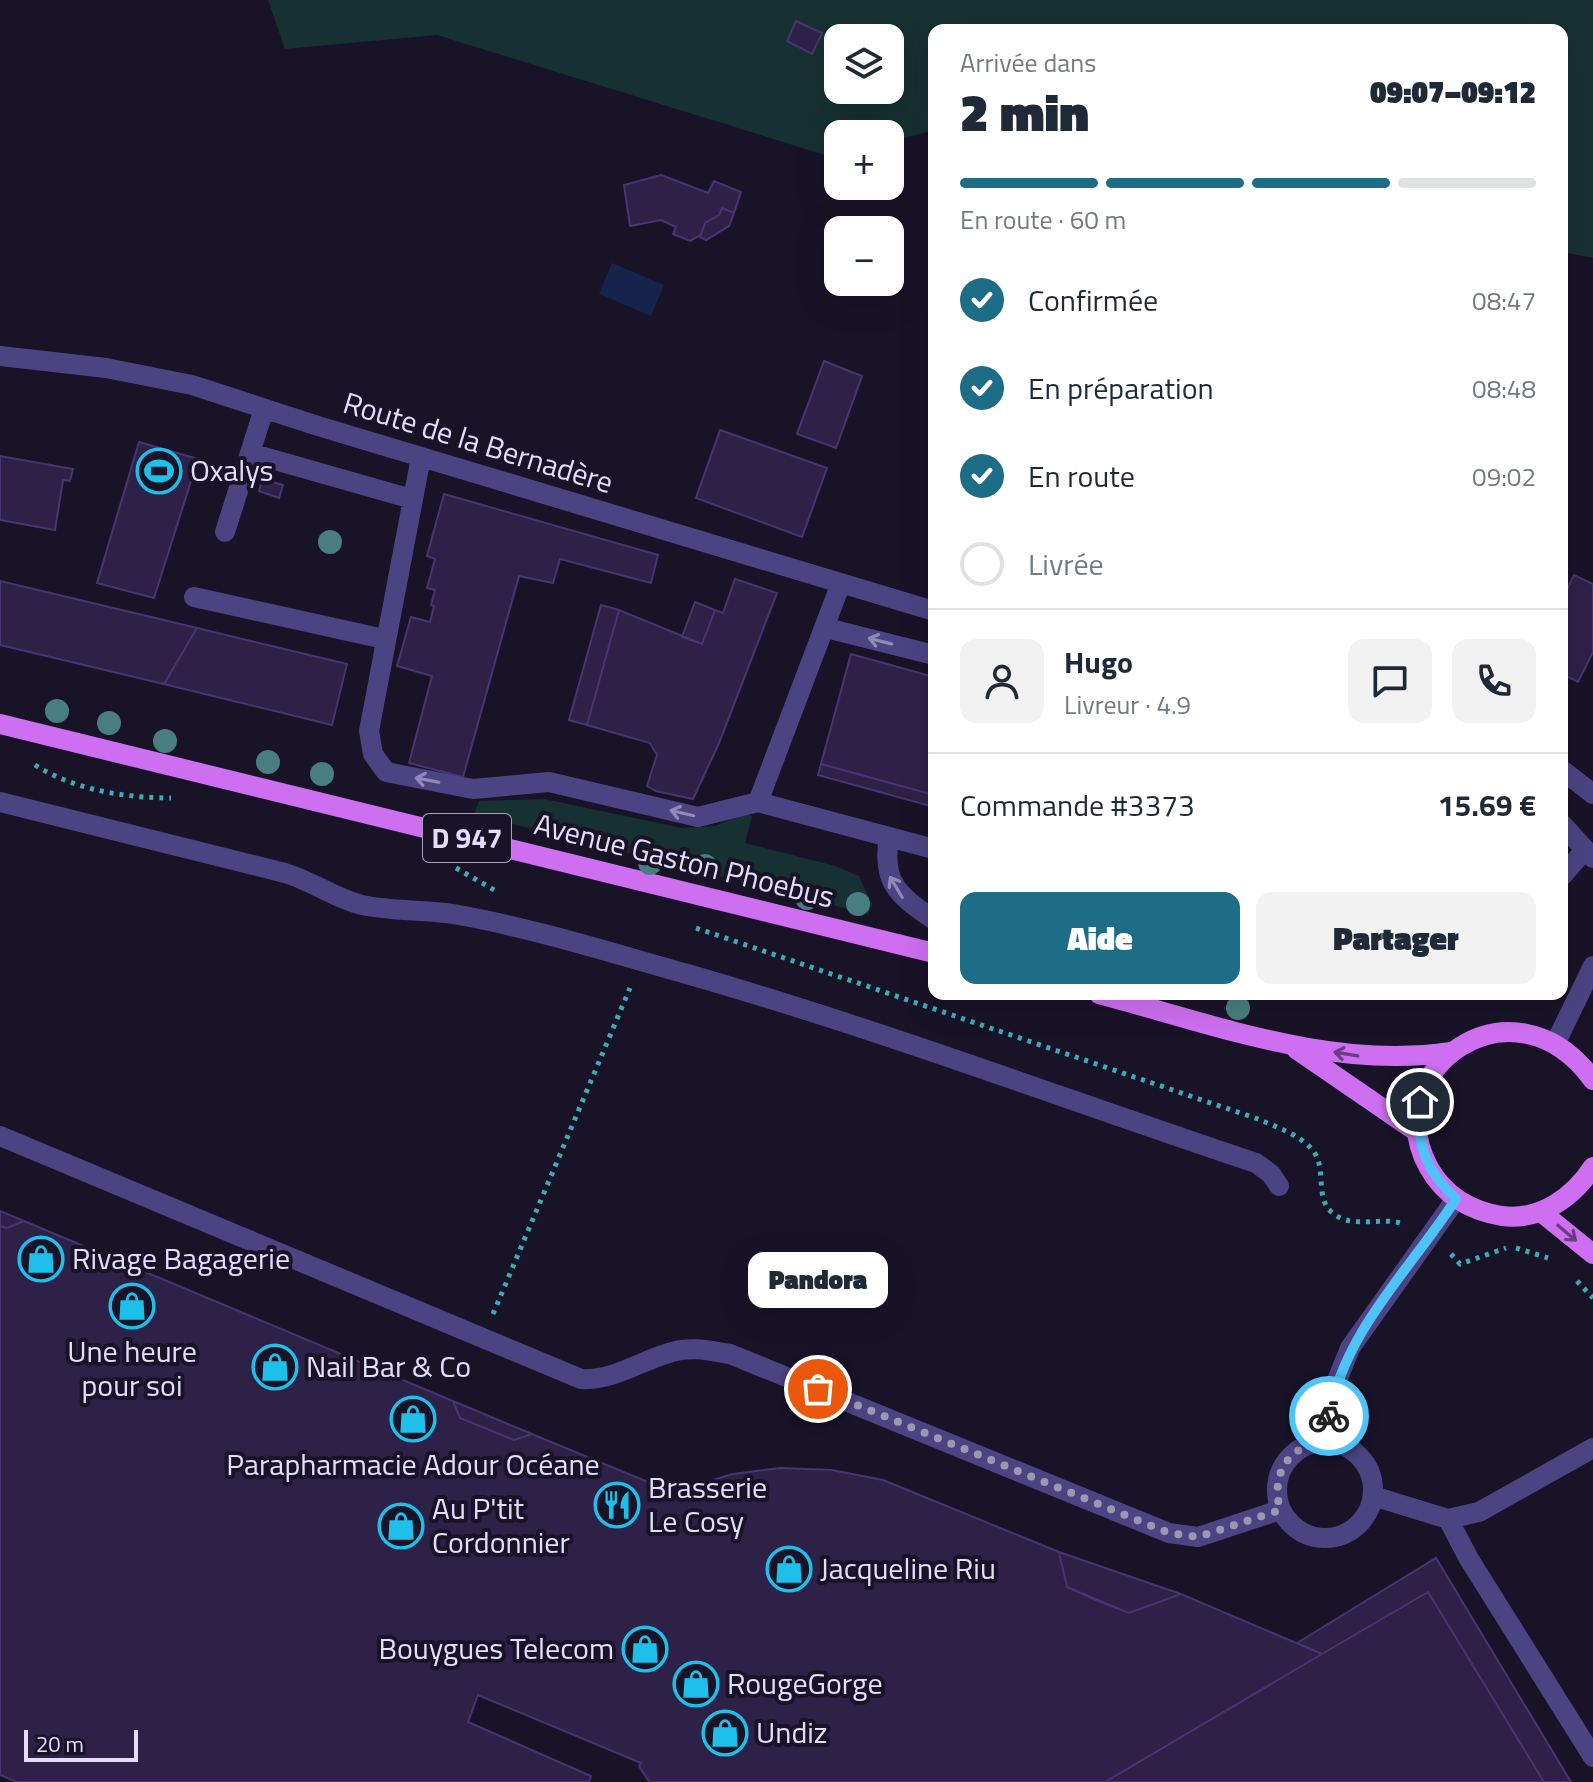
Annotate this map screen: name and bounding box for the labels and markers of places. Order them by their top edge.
sports icon: Oxalys [135,447,183,495]
place label: Oxalys [190,447,273,493]
pin [1386,1068,1454,1136]
shop icon: Rivage Bagagerie [17,1235,65,1283]
place label: Rivage Bagagerie [72,1235,290,1281]
callout: Pandora [748,1253,888,1309]
shop icon: Une heure pour soi [108,1282,156,1330]
place label: Une heure pour soi [67,1328,197,1408]
shop icon: Nail Bar & Co [251,1343,299,1391]
place label: Nail Bar & Co [306,1343,471,1389]
pin [784,1355,852,1423]
shop icon: Parapharmacie Adour Océane [389,1395,437,1443]
place label: Parapharmacie Adour Océane [226,1441,600,1487]
place label: Brasserie Le Cosy [648,1464,767,1544]
restaurant icon: Brasserie Le Cosy [593,1481,641,1529]
place label: Au P'tit Cordonnier [432,1485,570,1565]
shop icon: Au P'tit Cordonnier [377,1502,425,1550]
shop icon: Jacqueline Riu [765,1545,813,1593]
place label: Jacqueline Riu [820,1545,996,1591]
place label: Bouygues Telecom [378,1625,614,1671]
shop icon: Bouygues Telecom [621,1625,669,1673]
shop icon: RougeGorge [672,1660,720,1708]
place label: RougeGorge [727,1660,883,1706]
shop icon: Undiz [701,1709,749,1757]
place label: Undiz [756,1709,828,1755]

